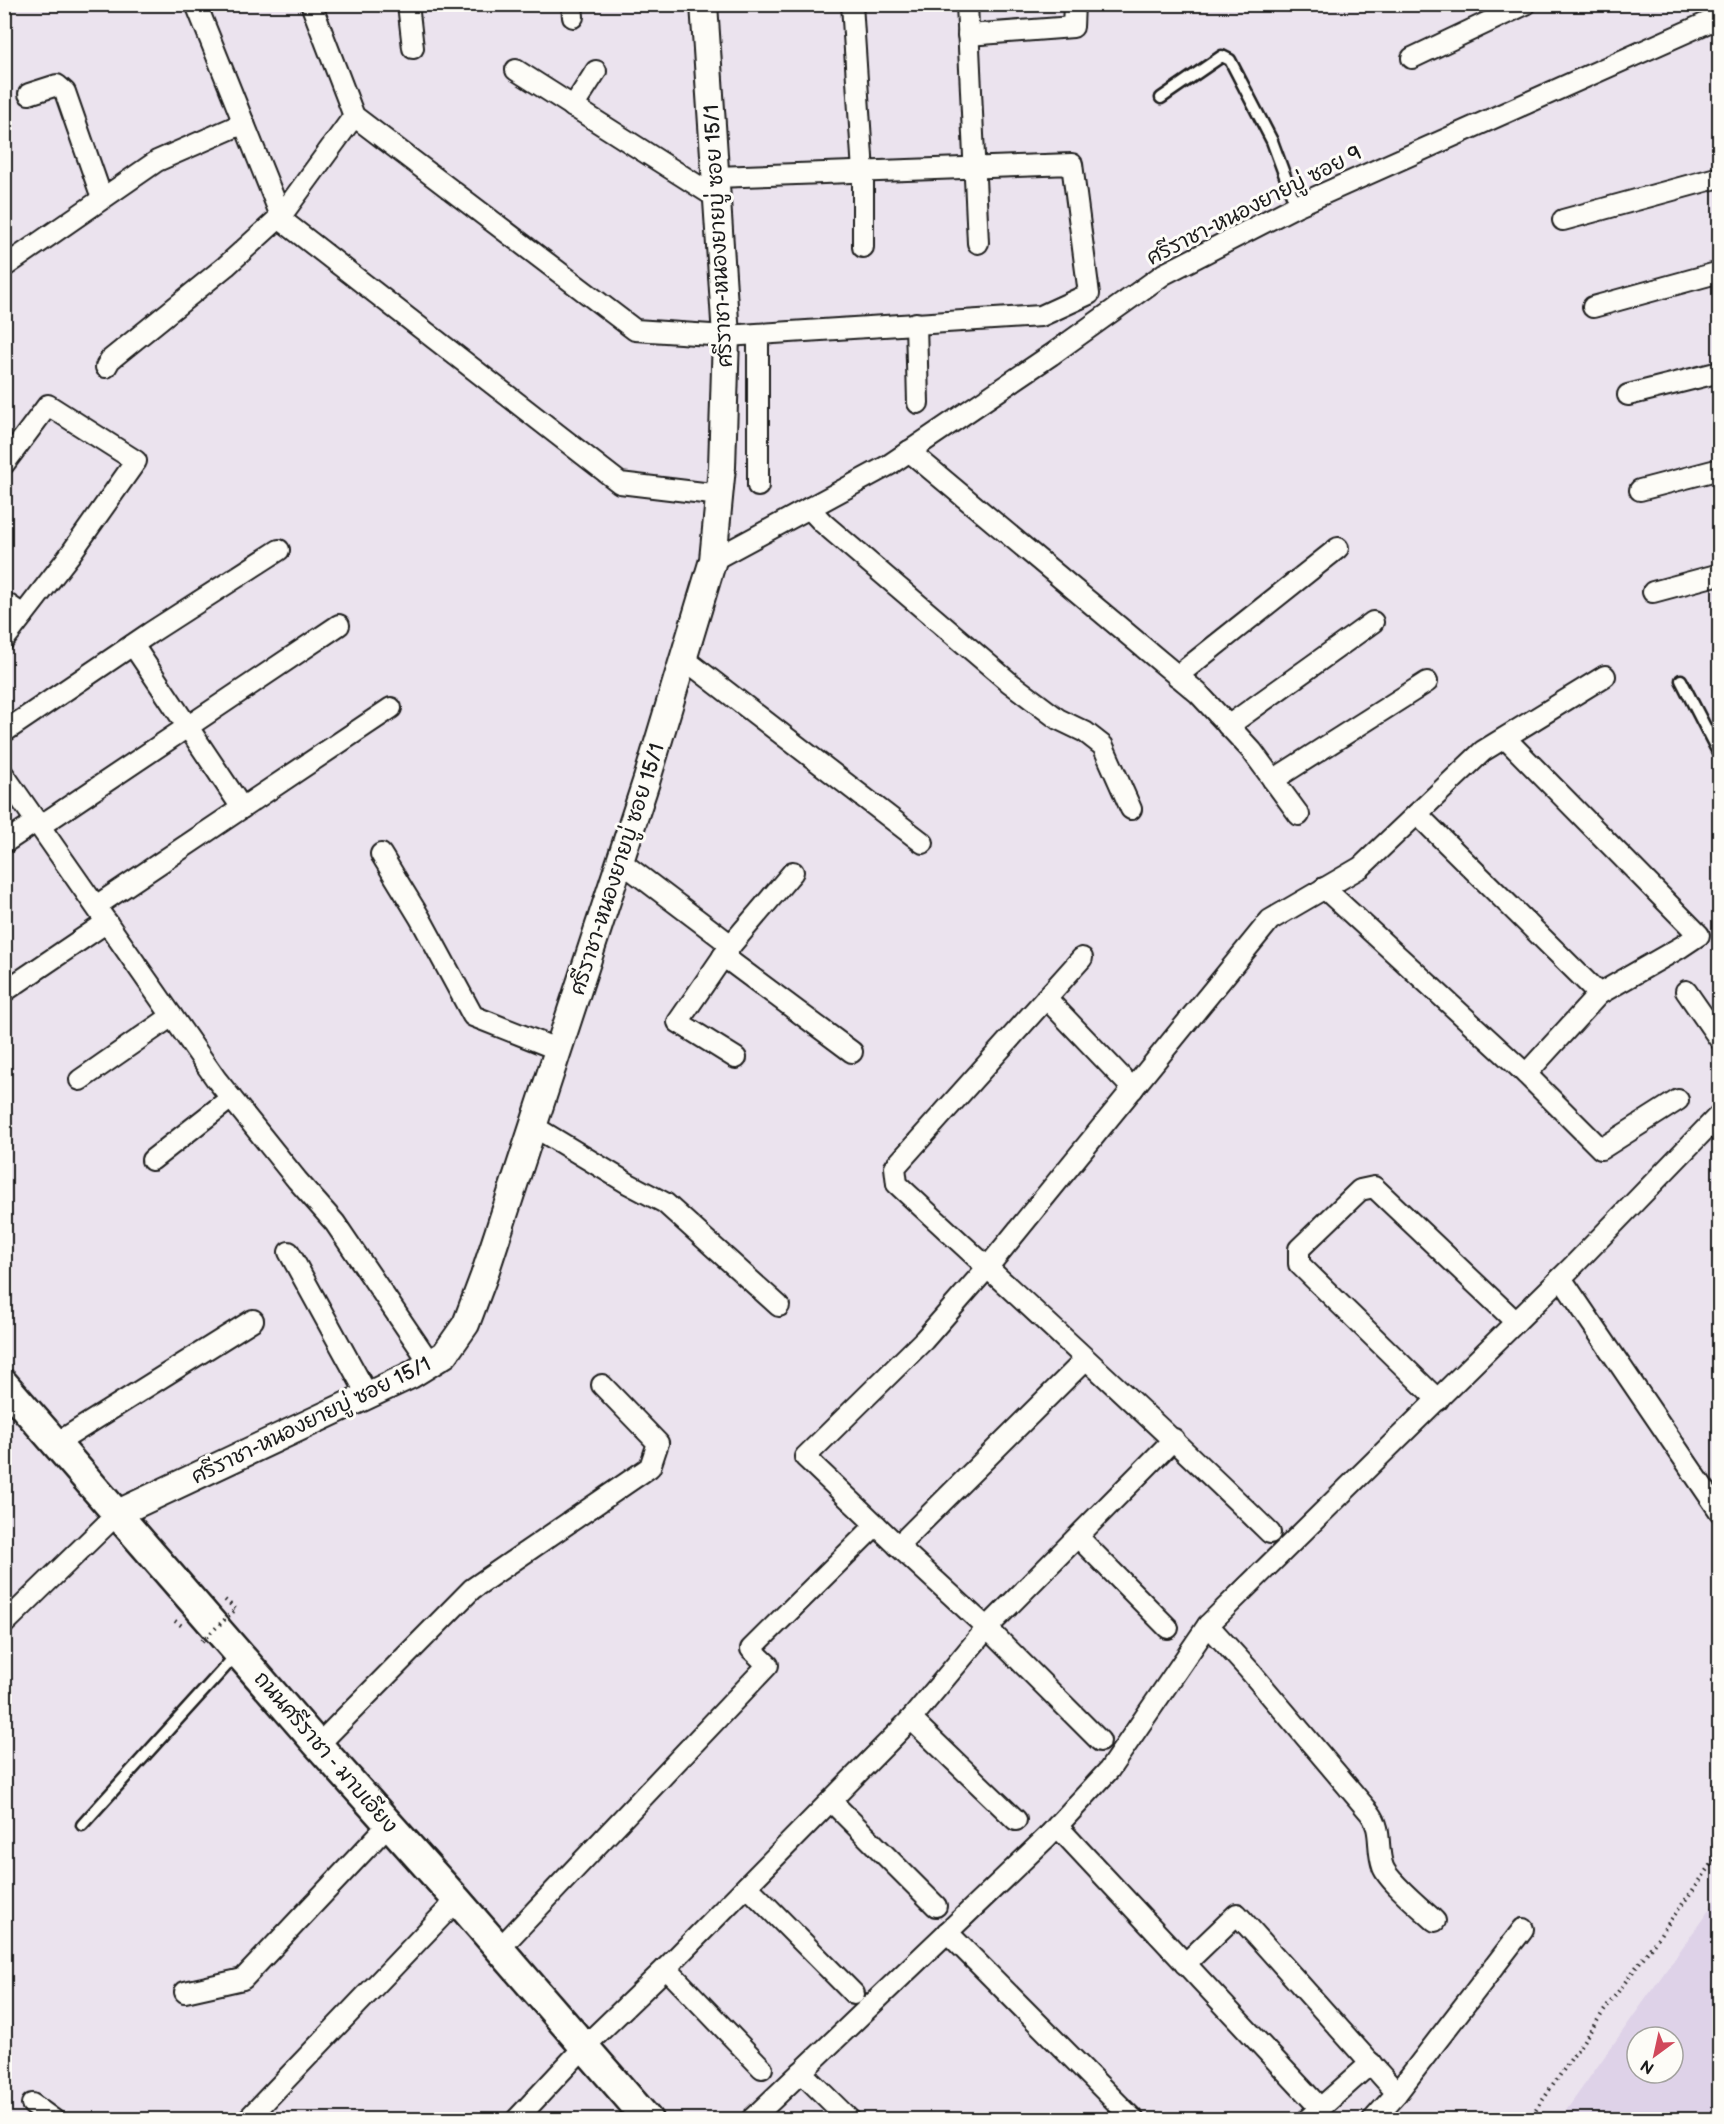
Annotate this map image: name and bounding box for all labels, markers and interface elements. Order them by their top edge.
street label: ศรีราชา-หนองยายบู่ ซอย 15/1 [698,104,741,368]
street label: ศรีราชา-หนองยายบู่ ซอย 9 [1142,140,1367,273]
street label: ศรีราชา-หนองยายบู่ ซอย 15/1 [564,740,673,999]
street label: ศรีราชา-หนองยายบู่ ซอย 15/1 [187,1351,436,1492]
street label: ถนนศรีราชา - มาบเอียง [249,1667,403,1838]
north arrow [1625,2025,1685,2085]
text: N [1637,2055,1658,2078]

